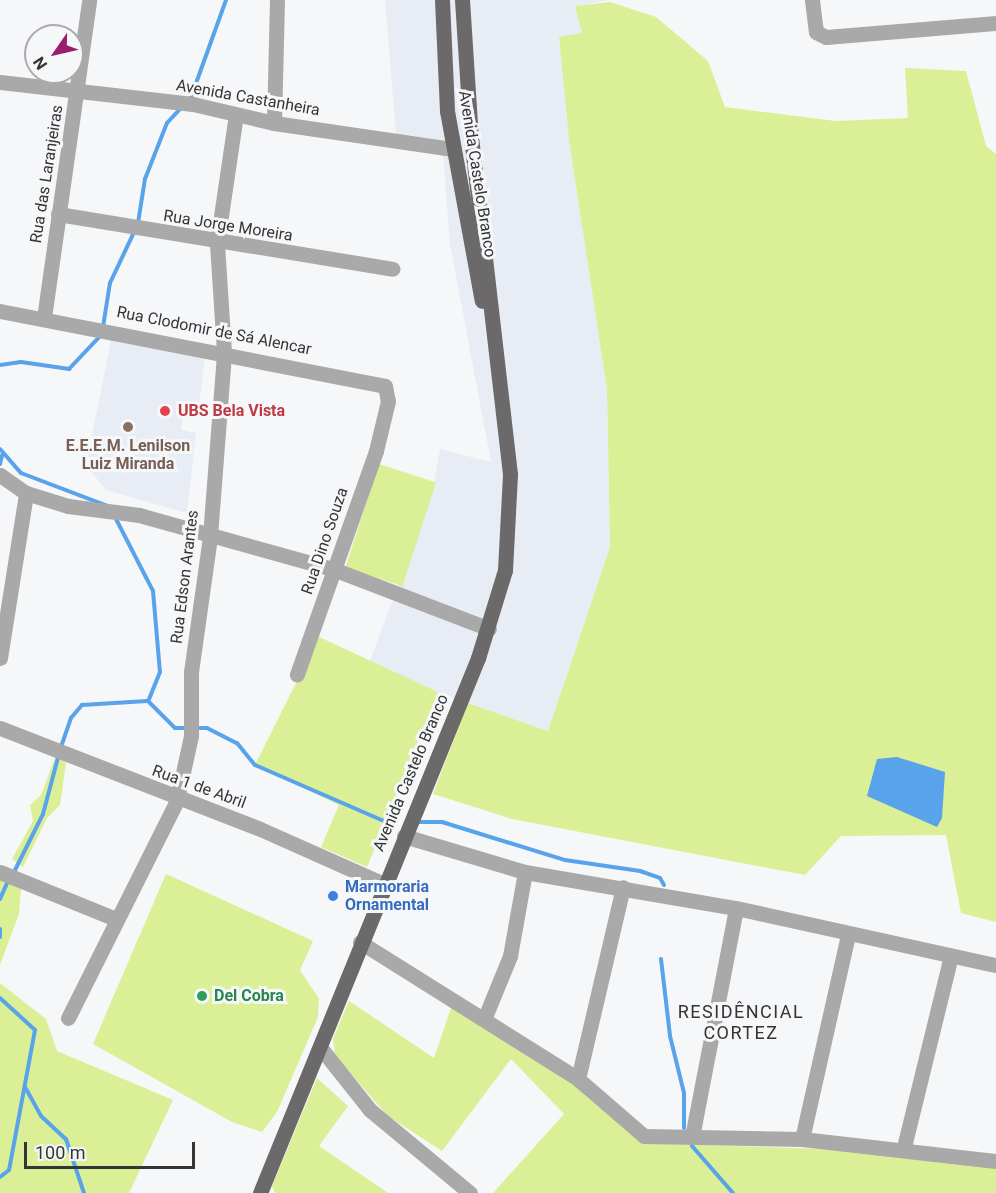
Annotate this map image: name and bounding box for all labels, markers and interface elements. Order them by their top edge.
north arrow [24,24,84,84]
text: N [29,53,51,73]
street label: Avenida Castanheira [175,76,321,120]
street label: Avenida Castelo Branco [454,89,500,259]
street label: Rua das Laranjeiras [27,104,67,244]
street label: Rua Jorge Moreira [162,206,294,246]
street label: Rua Clodomir de Sá Alencar [115,303,313,359]
place label: UBS Bela Vista [178,401,285,421]
marker: UBS Bela Vista [156,402,174,420]
marker: E.E.E.M. Lenilson Luiz Miranda [121,420,135,434]
place label: E.E.E.M. Lenilson Luiz Miranda [66,436,190,474]
street label: Rua Dino Souza [298,485,352,597]
street label: Rua Edson Arantes [167,509,203,645]
street label: Avenida Castelo Branco [369,692,453,854]
street label: Rua 1 de Abril [149,761,249,813]
place label: Marmoraria Ornamental [345,877,429,915]
marker: Marmoraria Ornamental [326,889,340,903]
place label: Del Cobra [214,986,284,1006]
marker: Del Cobra [195,989,209,1003]
district label: RESIDÊNCIAL CORTEZ [678,1002,804,1044]
scale bar [27,1130,198,1168]
text: 100 m [35,1142,86,1163]

